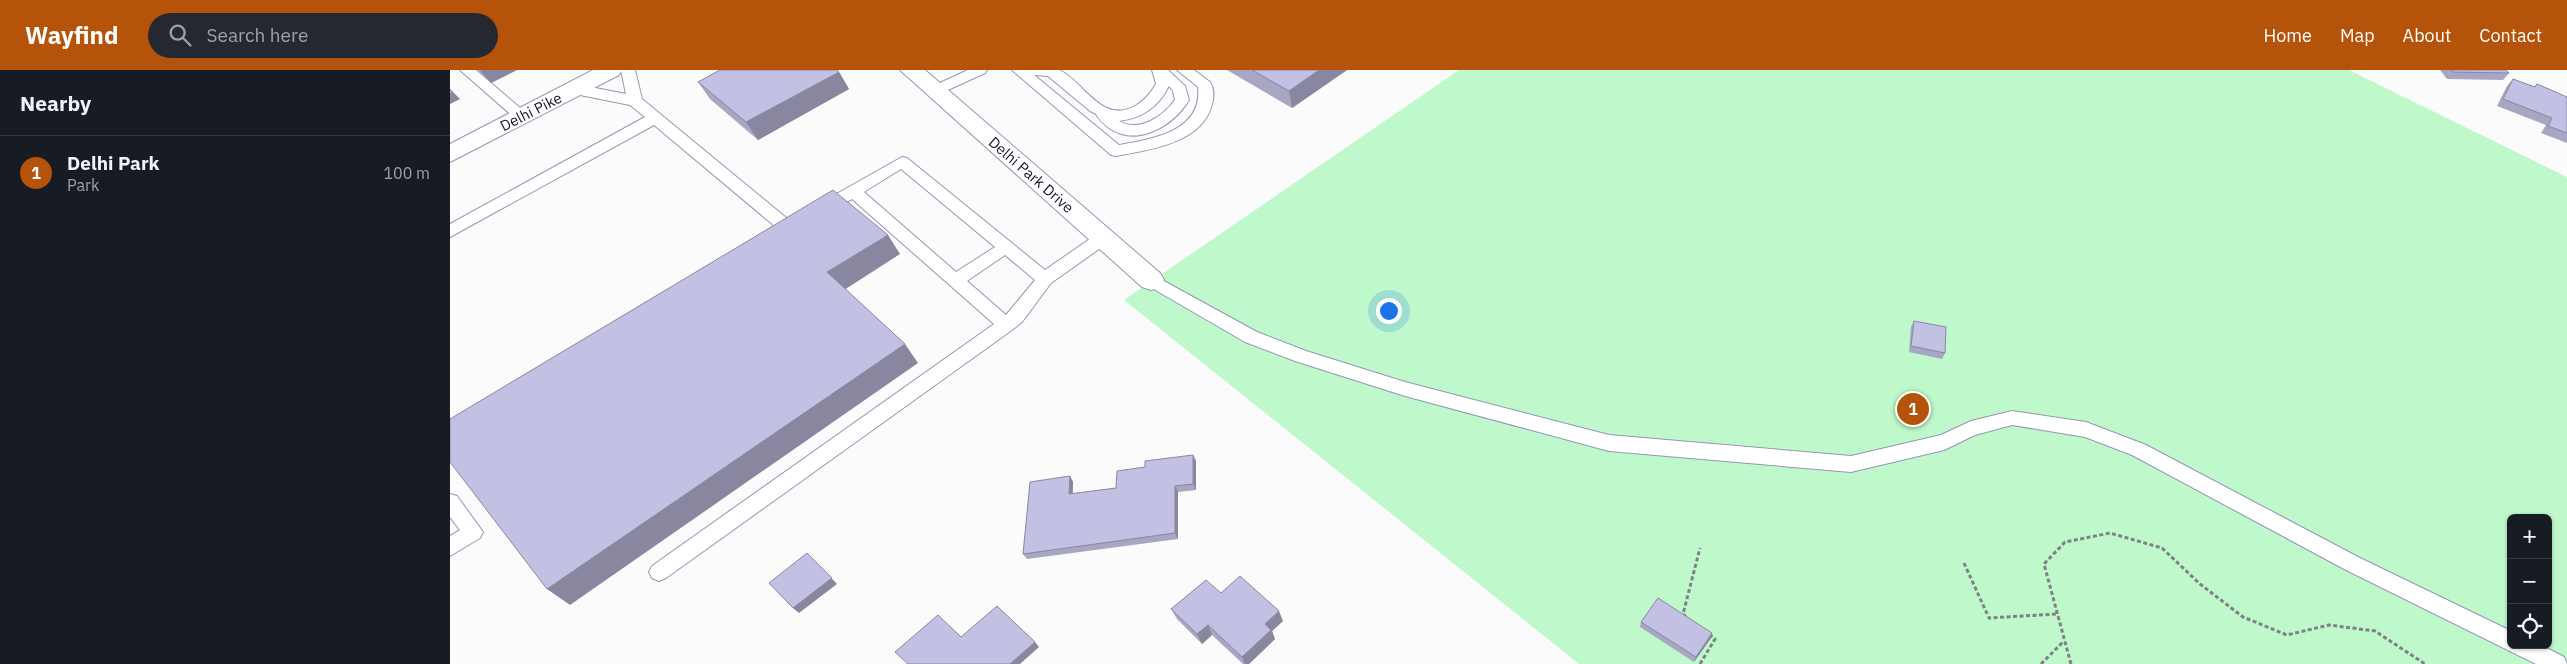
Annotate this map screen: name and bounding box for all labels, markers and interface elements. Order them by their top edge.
search box [148,13,498,58]
text: Wayfind [25,19,118,51]
icon: search [166,21,194,49]
text: Search here [206,23,308,47]
text: Home [2264,24,2312,47]
text: Map [2340,24,2375,47]
text: About [2403,24,2451,47]
text: Contact [2479,24,2542,47]
street label: Delhi Pike [497,88,565,135]
text: Nearby [20,89,91,117]
street label: Delhi Park Drive [985,132,1078,217]
text: Delhi Park [67,151,160,175]
text: 1 [31,163,41,183]
text: 100 m [383,163,430,183]
text: Park [67,175,99,195]
your location [1376,298,1402,324]
pin: 1 [1897,390,1929,428]
map controls [2507,514,2552,649]
button: + [2507,514,2552,559]
button: − [2507,559,2552,604]
button: locate [2507,604,2552,649]

